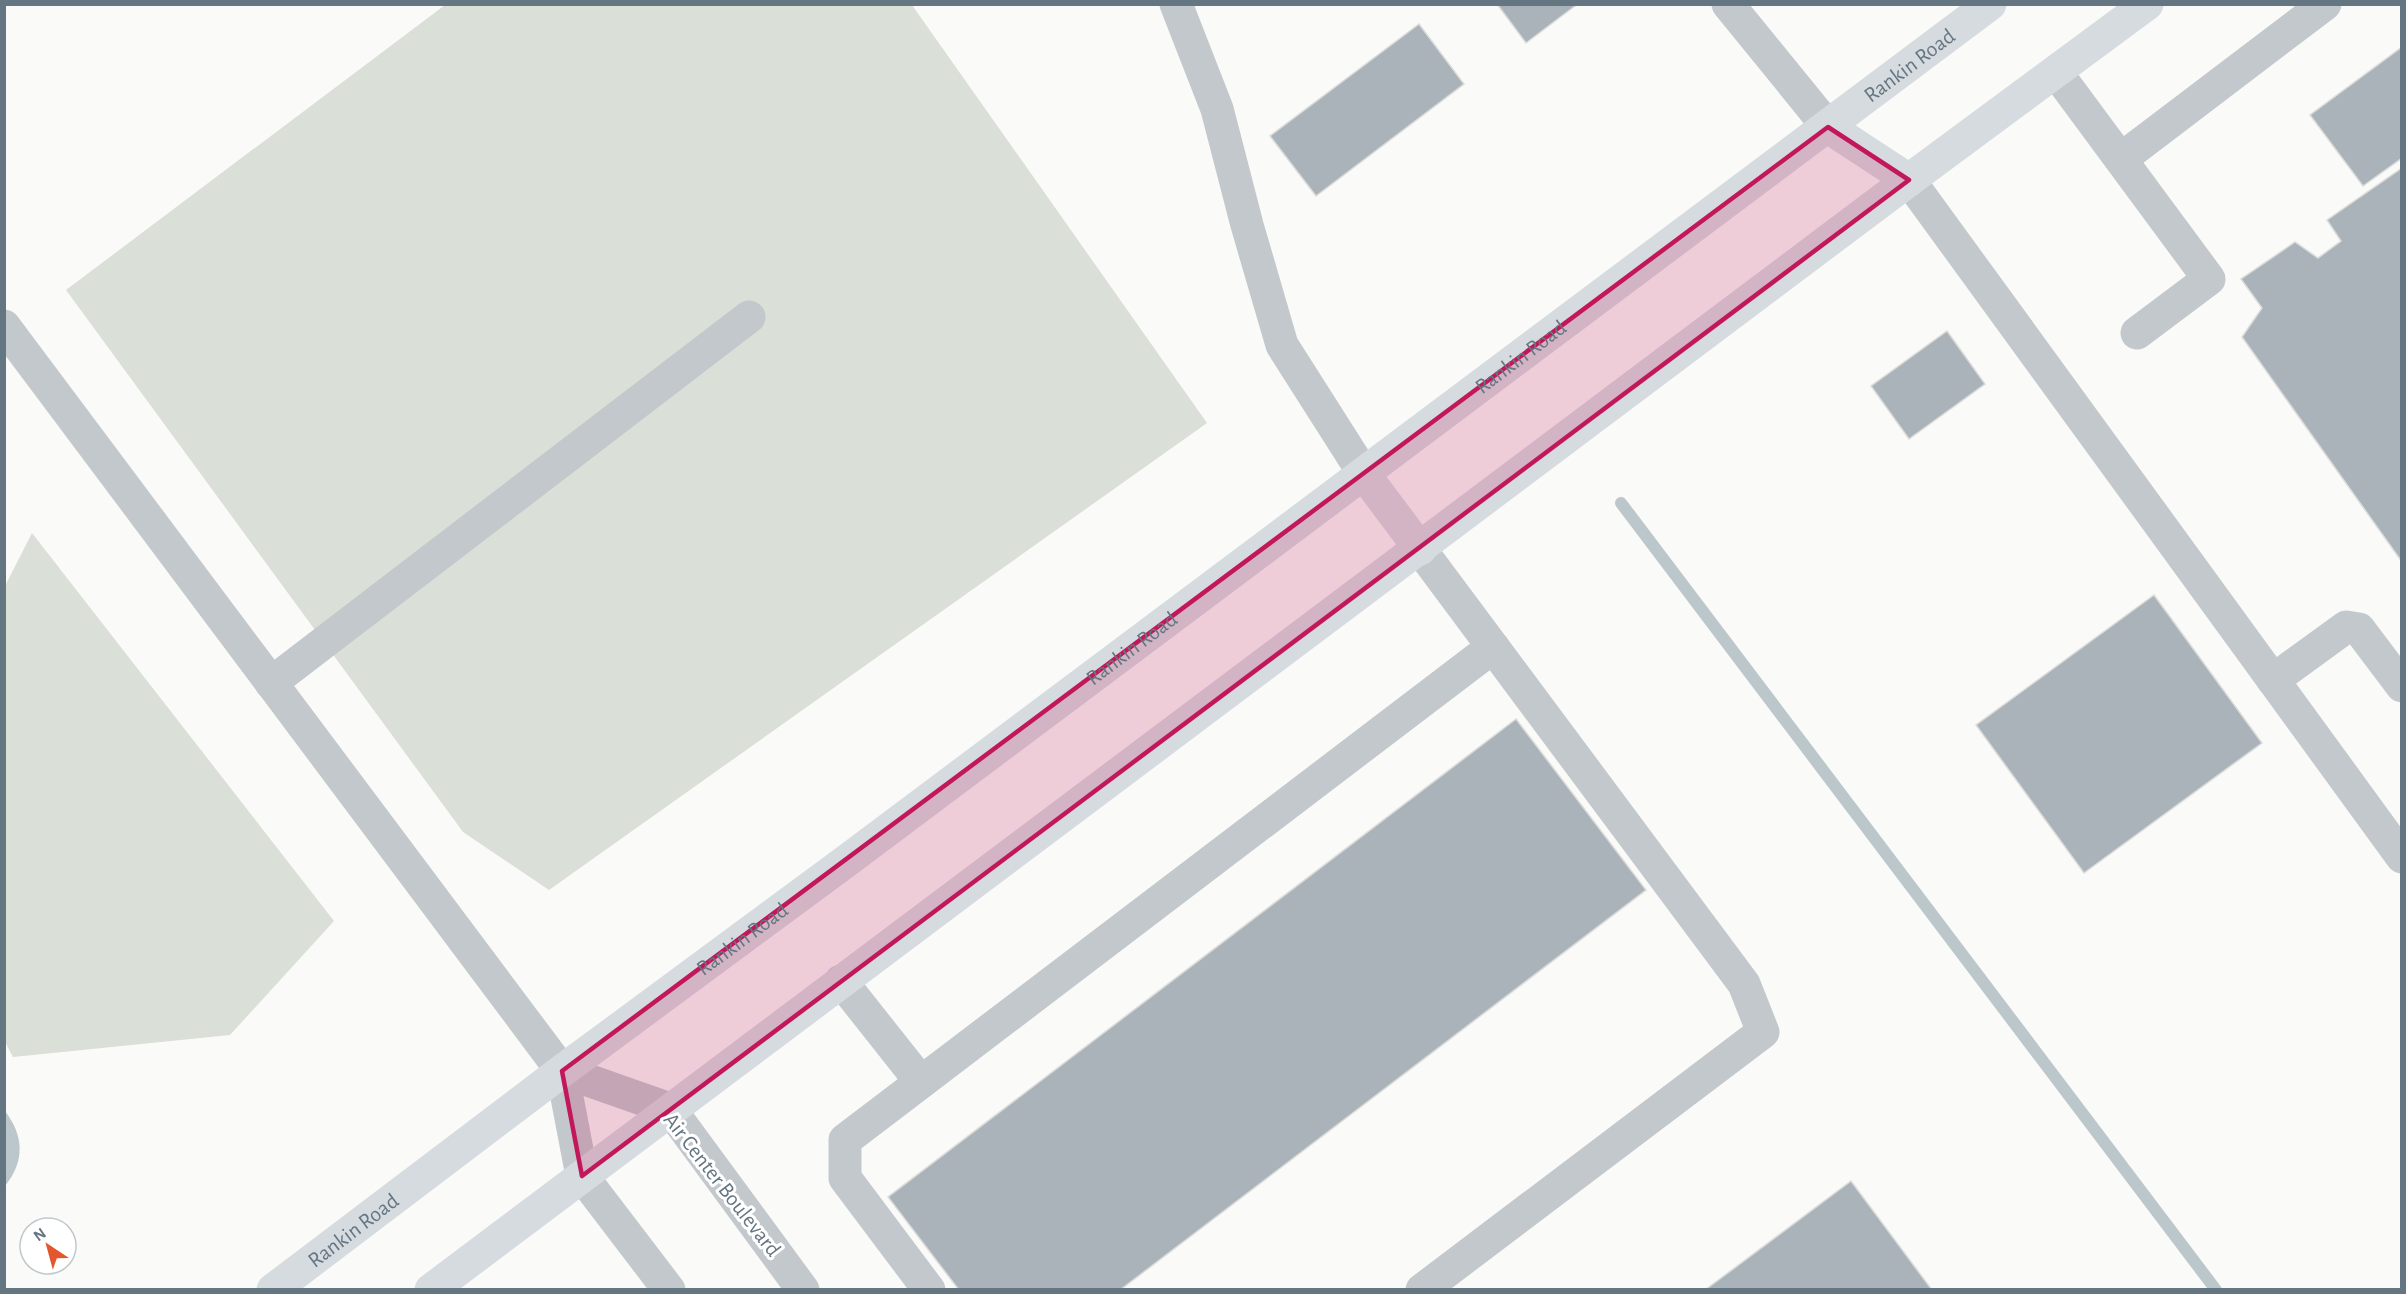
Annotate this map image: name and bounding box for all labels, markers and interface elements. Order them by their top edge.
street label: Rankin Road [1860,25,1959,106]
street label: Rankin Road [1471,316,1570,398]
street label: Rankin Road [1082,607,1181,689]
street label: Rankin Road [693,898,792,980]
street label: Air Center Boulevard [660,1109,785,1261]
street label: Rankin Road [304,1189,403,1272]
north arrow [18,1216,78,1276]
text: N [31,1225,49,1244]

